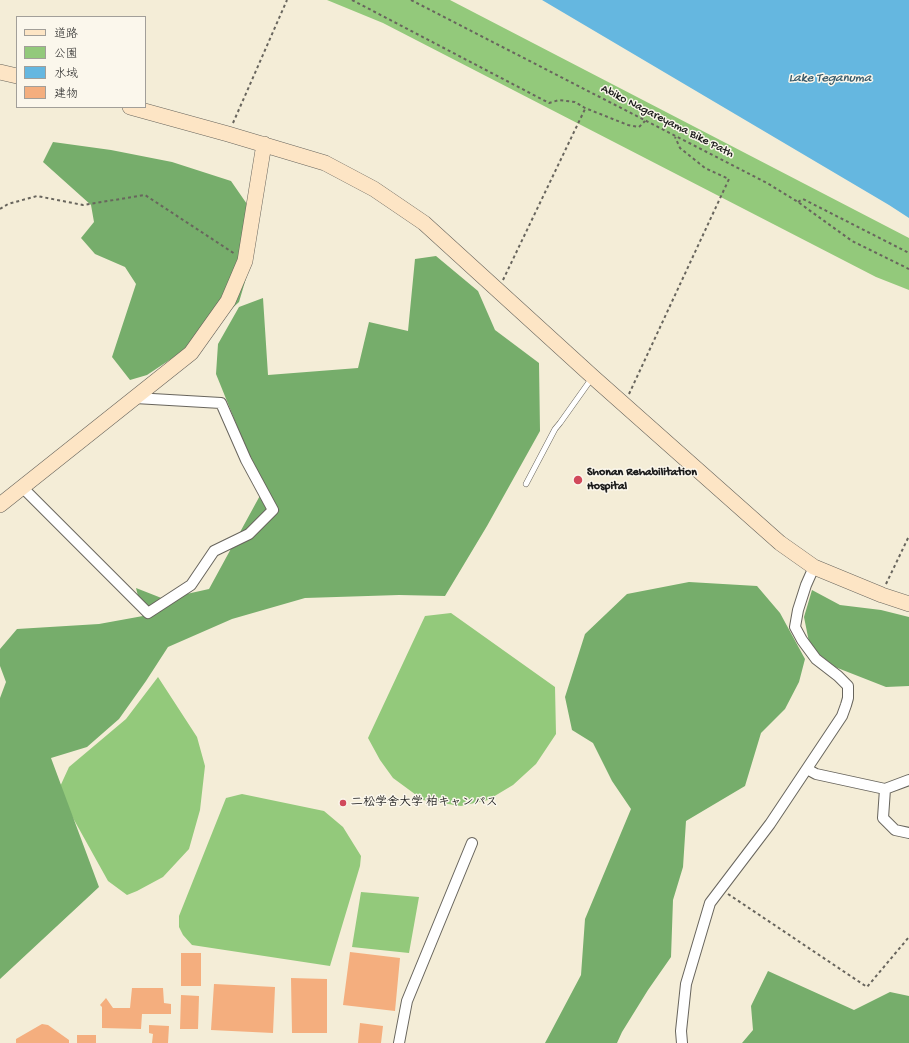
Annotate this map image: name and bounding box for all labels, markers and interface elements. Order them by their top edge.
legend [16,16,146,108]
text: 道路 [54,28,78,42]
text: 公園 [54,48,78,62]
text: 水域 [54,68,78,82]
water label: Lake Teganuma [789,71,871,87]
street label: Abiko Nagareyama Bike Path [598,82,736,162]
text: 建物 [54,88,78,102]
place label: Shonan Rehabilitation Hospital [587,466,697,494]
marker: Shonan Rehabilitation Hospital [572,474,584,486]
place label: 二松学舍大学 柏キャンパス [351,796,498,810]
marker: 二松学舍大学 柏キャンパス [338,798,348,808]

